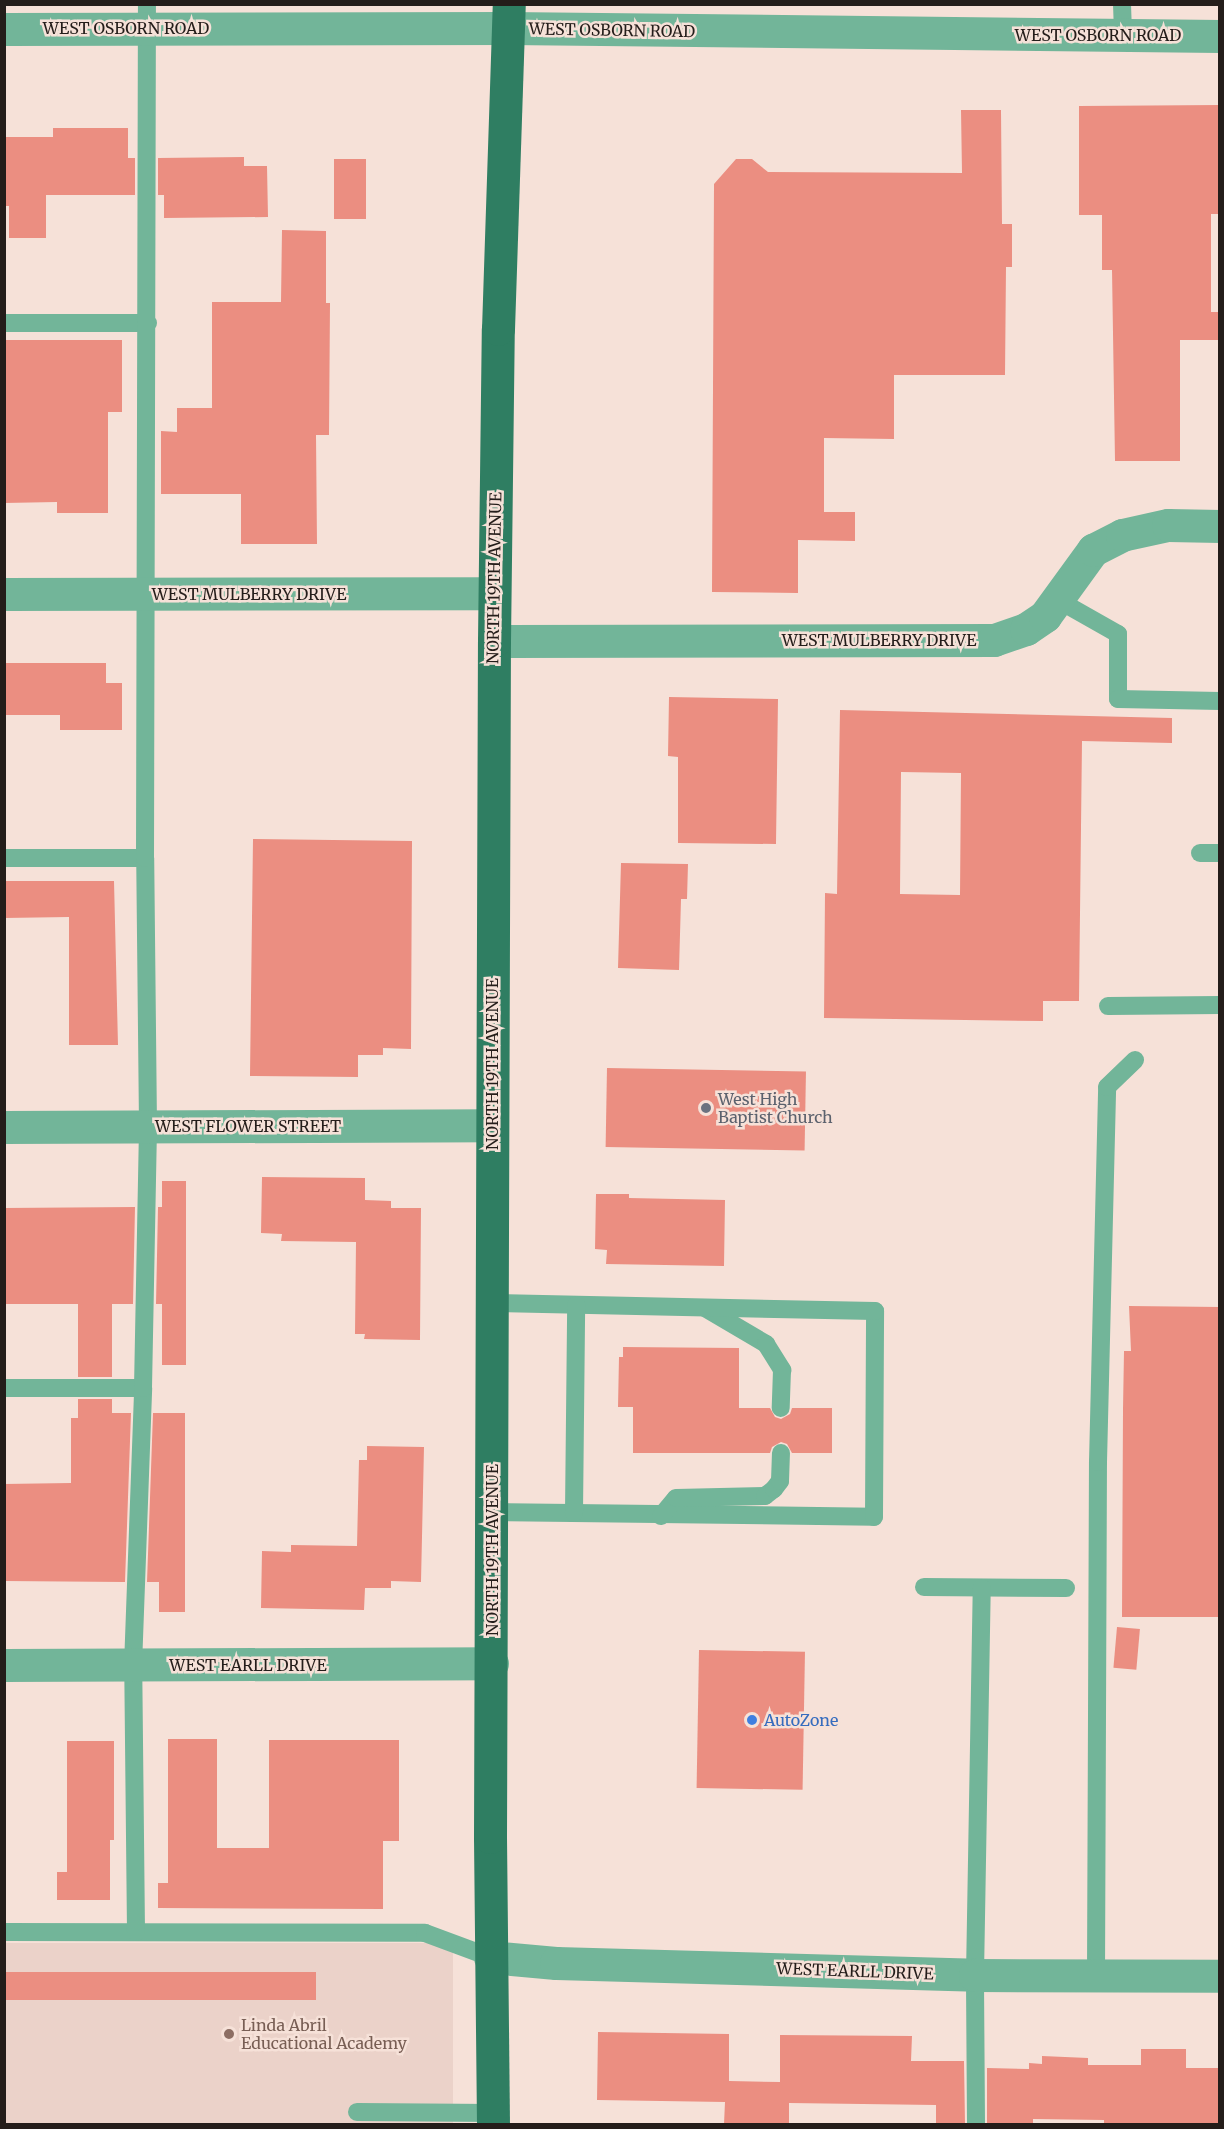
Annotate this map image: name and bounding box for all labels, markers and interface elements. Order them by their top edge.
street label: WEST OSBORN ROAD [43,18,209,38]
street label: WEST OSBORN ROAD [529,19,695,41]
street label: WEST OSBORN ROAD [1015,25,1181,45]
street label: NORTH 19TH AVENUE [483,492,505,664]
street label: WEST MULBERRY DRIVE [152,584,346,604]
street label: WEST MULBERRY DRIVE [782,630,976,650]
street label: NORTH 19TH AVENUE [482,978,502,1150]
place label: West High Baptist Church [718,1089,833,1127]
marker: West High Baptist Church [699,1101,713,1115]
street label: WEST FLOWER STREET [155,1116,341,1136]
street label: NORTH 19TH AVENUE [482,1464,502,1636]
street label: WEST EARLL DRIVE [169,1655,327,1675]
place label: AutoZone [764,1710,838,1730]
marker: AutoZone [745,1713,759,1727]
street label: WEST EARLL DRIVE [776,1959,934,1983]
place label: Linda Abril Educational Academy [241,2015,407,2053]
marker: Linda Abril Educational Academy [222,2027,236,2041]

